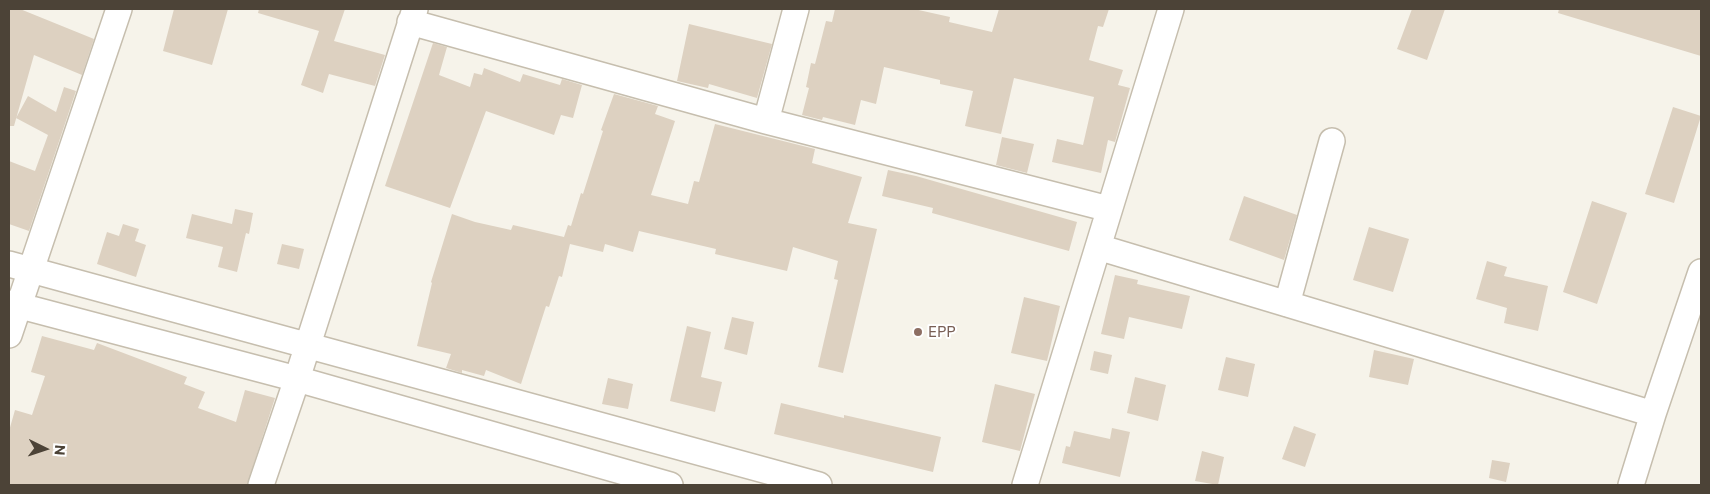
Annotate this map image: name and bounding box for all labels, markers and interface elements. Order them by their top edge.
place label: EPP [928,323,956,341]
marker: EPP [912,326,924,338]
north arrow [20,424,70,474]
text: N [52,444,69,456]

